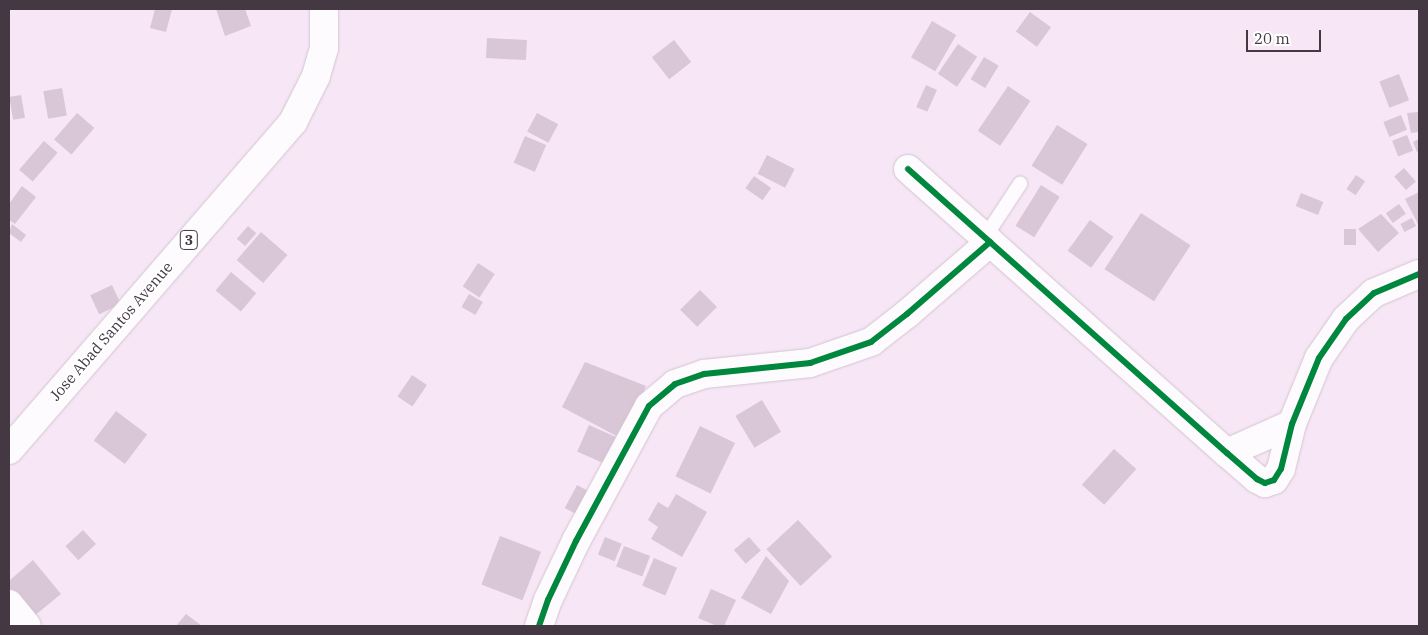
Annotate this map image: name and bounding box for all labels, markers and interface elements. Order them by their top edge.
scale bar [1248,20,1323,52]
text: 20 m [1254,29,1290,48]
road number: 3 [179,228,199,252]
street label: Jose Abad Santos Avenue [46,258,176,404]

